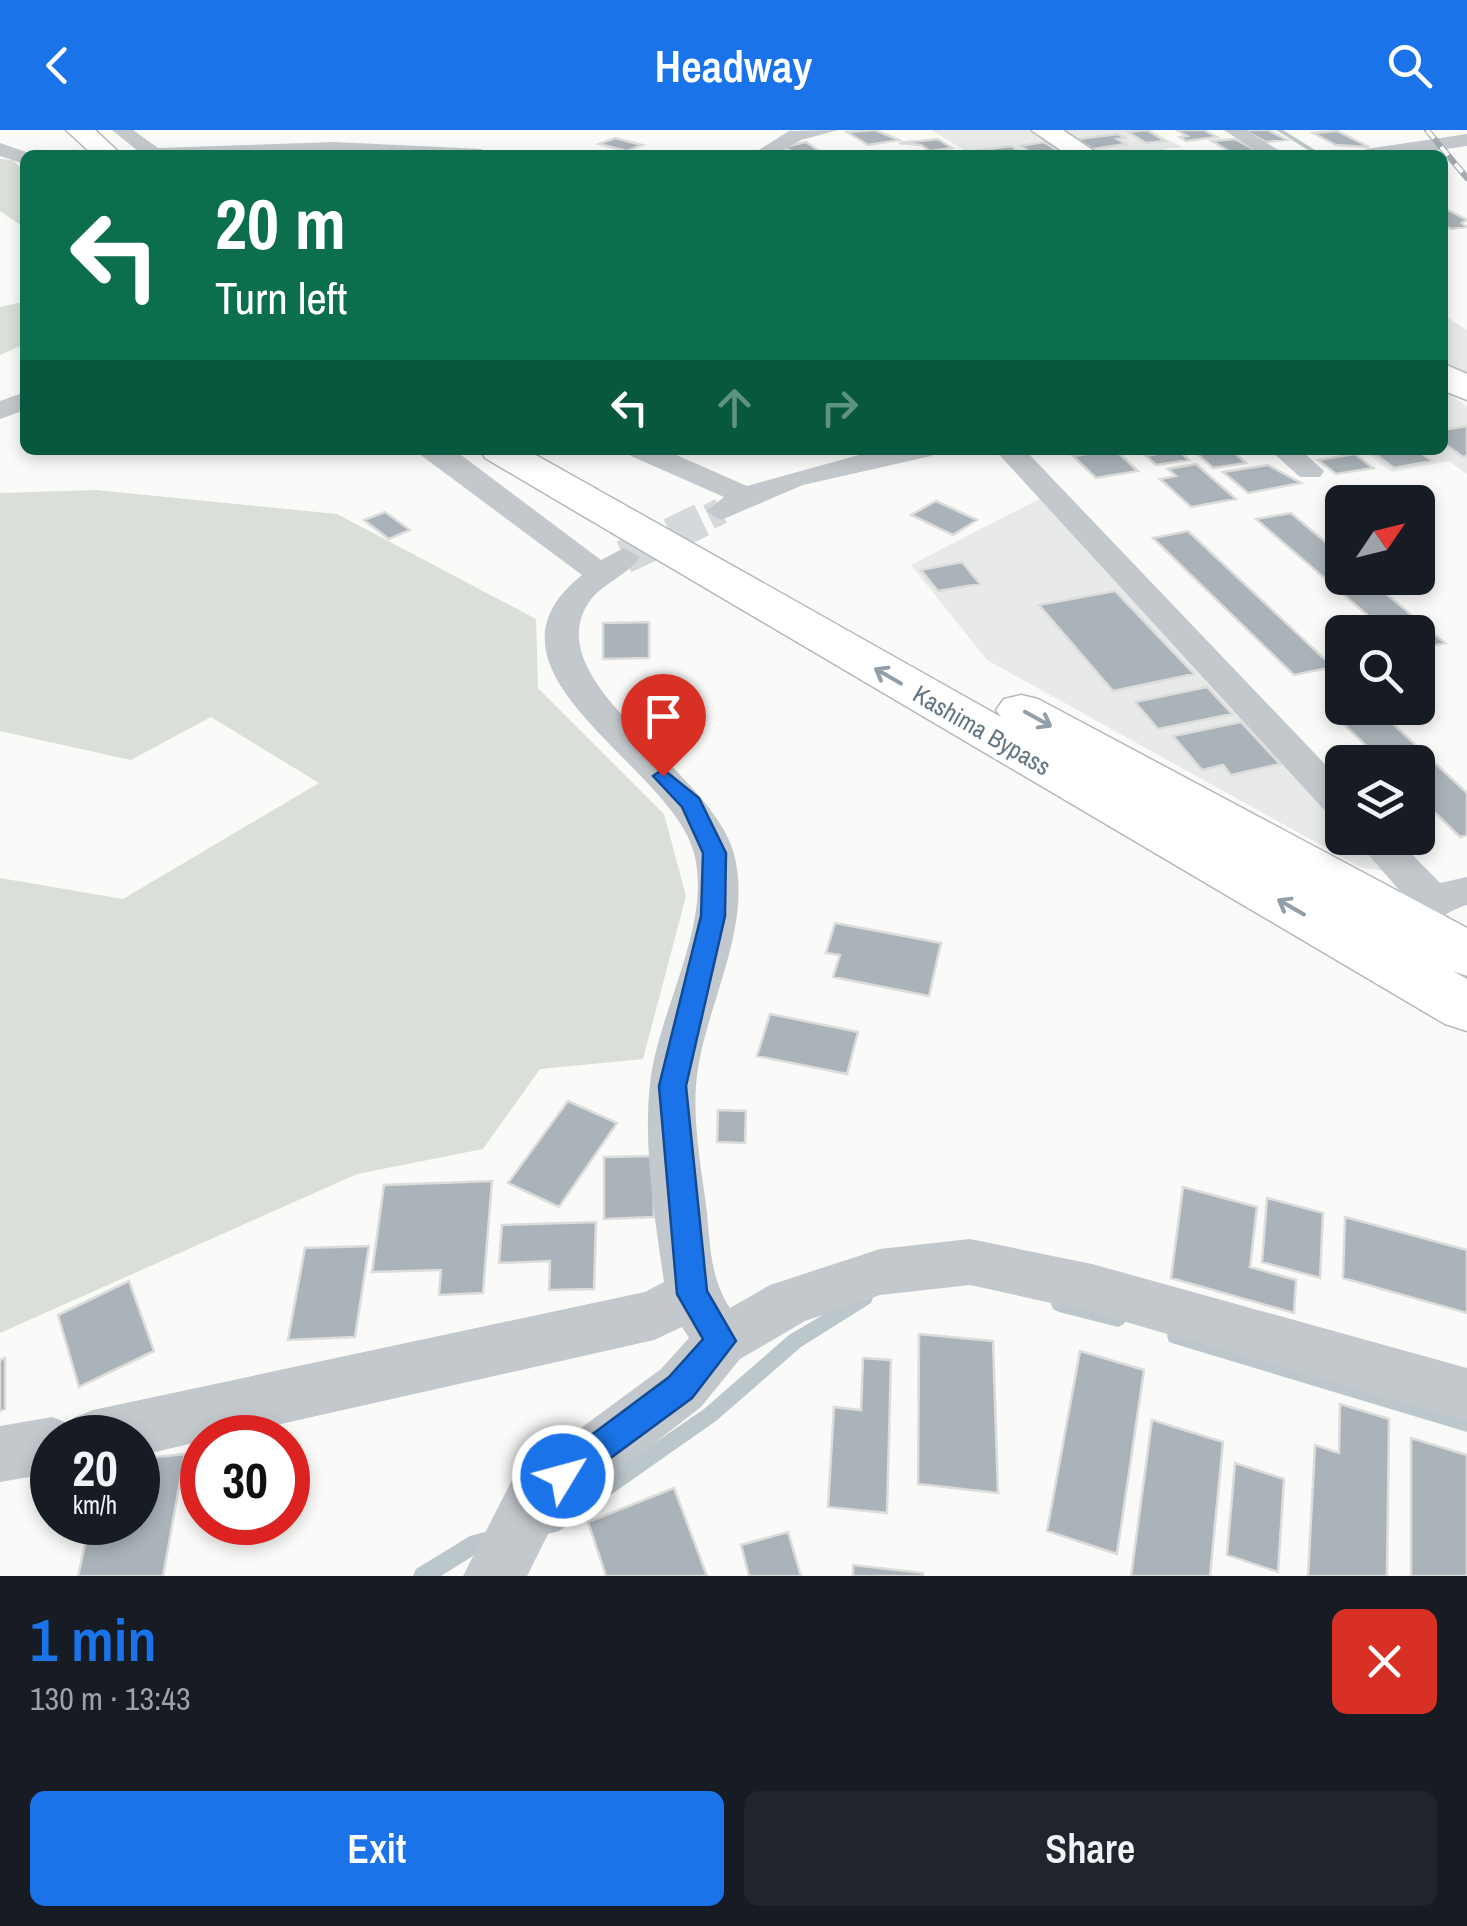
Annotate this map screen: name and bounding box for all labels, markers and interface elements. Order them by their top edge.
text: Headway [655,35,812,96]
icon: back [30,38,85,93]
icon: search [1382,38,1437,93]
text: 20 m [215,177,346,271]
icon: left [50,190,180,320]
text: Turn left [215,267,347,328]
icon: left [602,380,657,435]
icon: ahead [707,380,762,435]
icon: right [812,380,867,435]
north arrow [1325,485,1435,595]
map controls [1325,485,1435,855]
button: search [1325,615,1435,725]
one-way arrow [874,666,903,686]
pin [621,674,706,777]
street label: Kashima Bypass [907,677,1057,783]
icon: arrive [636,689,691,744]
one-way arrow [1023,710,1053,730]
button: layers [1325,745,1435,855]
one-way arrow [1277,897,1307,917]
speed limit sign: 30 [180,1415,310,1545]
position arrow [511,1424,615,1528]
text: 20 [72,1434,118,1502]
text: km/h [73,1488,117,1522]
text: 1 min [30,1599,157,1680]
button: close [1332,1609,1437,1714]
text: 130 m · 13:43 [30,1677,190,1720]
button: Exit [30,1791,724,1906]
button: Share [744,1791,1437,1906]

